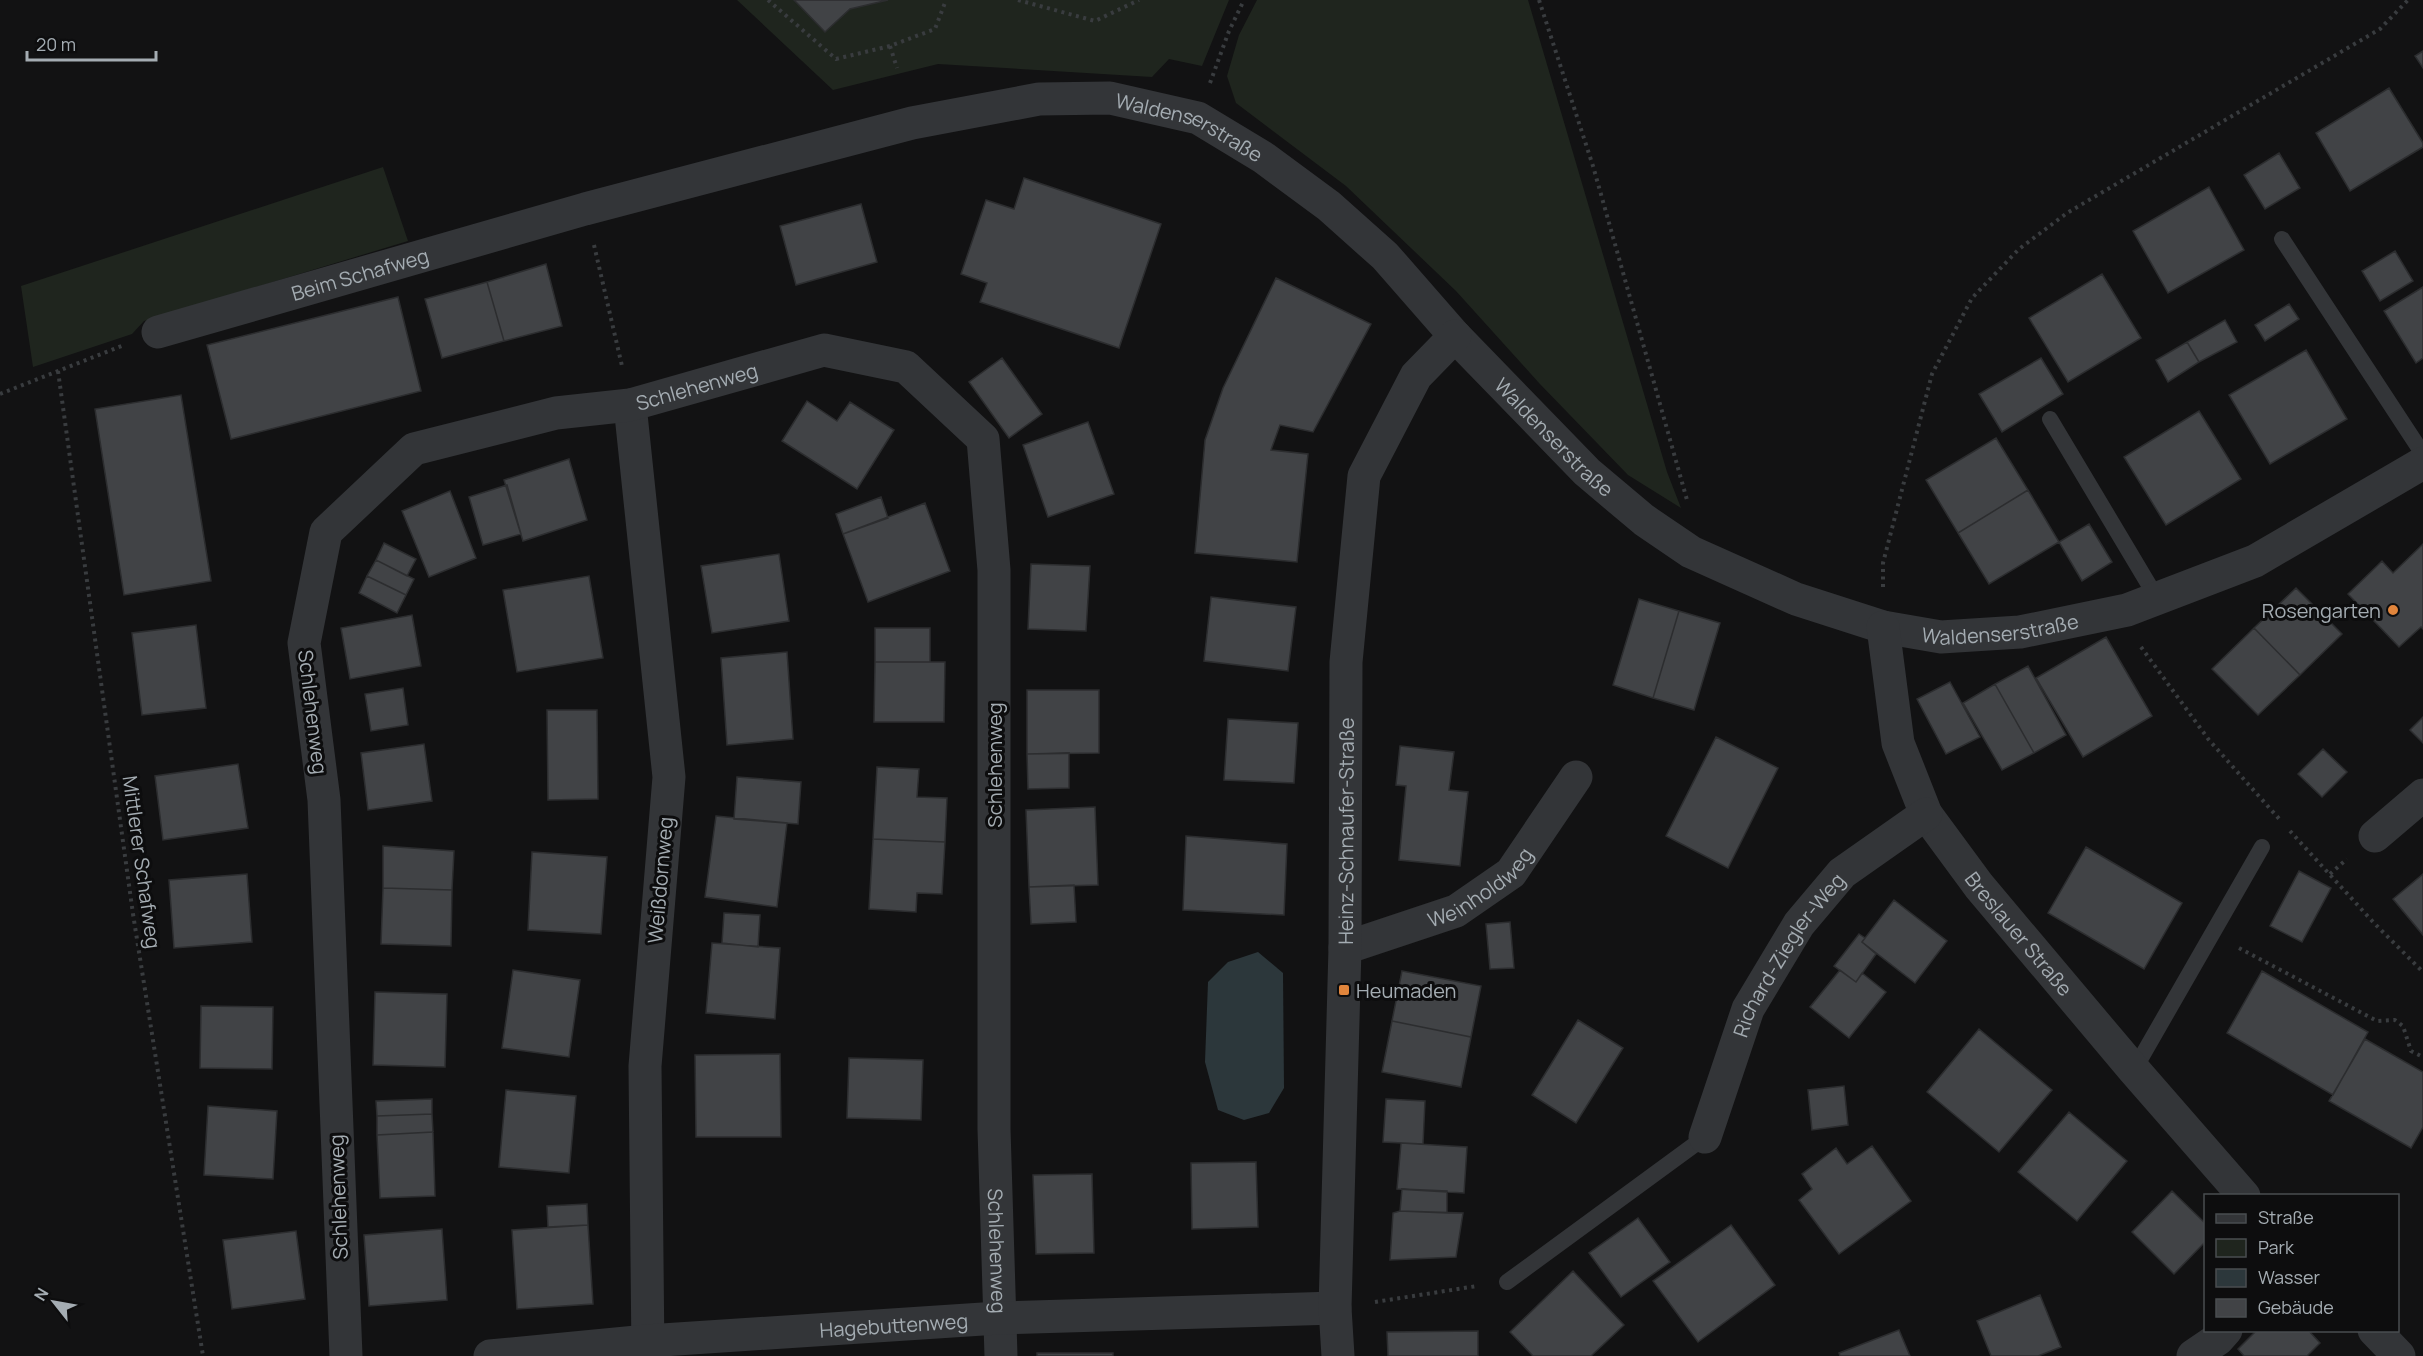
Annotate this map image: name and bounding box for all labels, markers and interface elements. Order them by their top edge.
scale bar [27,24,156,62]
text: 20 m [36,32,76,56]
street label: Waldenserstraße [1113,86,1268,168]
street label: Beim Schafweg [288,241,432,306]
street label: Schlehenweg [633,356,761,416]
street label: Waldenserstraße [1489,372,1619,502]
place label: Rosengarten [2262,597,2381,624]
marker: Rosengarten [2386,603,2400,617]
street label: Waldenserstraße [1920,607,2081,651]
street label: Schlehenweg [292,648,334,776]
street label: Schlehenweg [981,702,1008,828]
street label: Heinz-Schnaufer-Straße [1332,718,1359,945]
street label: Mittlerer Schafweg [116,774,168,950]
street label: Weißdornweg [641,816,679,944]
street label: Weinholdweg [1424,842,1538,933]
street label: Breslauer Straße [1959,866,2079,1001]
street label: Richard-Ziegler-Weg [1726,867,1850,1040]
place label: Heumaden [1356,977,1456,1004]
marker: Heumaden [1337,983,1351,997]
street label: Schlehenweg [322,1134,354,1260]
street label: Schlehenweg [982,1188,1013,1314]
legend [2204,1194,2399,1332]
text: Straße [2258,1205,2314,1229]
text: Park [2258,1235,2295,1259]
text: Wasser [2258,1265,2320,1289]
north arrow [24,1272,84,1332]
text: N [29,1284,54,1305]
text: Gebäude [2258,1295,2334,1319]
street label: Hagebuttenweg [819,1306,969,1343]

